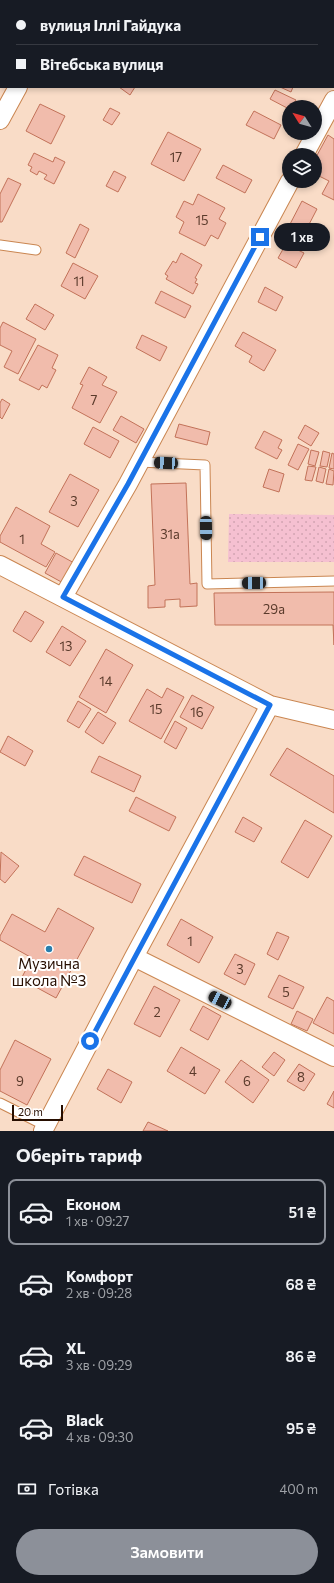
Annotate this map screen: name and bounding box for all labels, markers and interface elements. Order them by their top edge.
text: вулиця Іллі Гайдука [40,16,181,34]
text: Вітебська вулиця [40,55,164,73]
north arrow [282,100,322,140]
map controls [282,100,322,188]
button: layers [282,148,322,188]
house number: 17 [170,149,182,165]
house number: 15 [195,212,209,228]
callout: 1 хв [274,223,330,251]
route end [251,228,269,246]
text: 1 хв [291,229,313,245]
house number: 11 [73,273,85,289]
house number: 7 [91,392,98,408]
car [154,456,178,470]
house number: 3 [70,493,78,509]
car [200,516,212,540]
house number: 31а [160,526,180,542]
house number: 1 [19,531,25,547]
car [242,577,266,589]
house number: 29а [263,601,285,617]
house number: 13 [60,638,72,654]
house number: 14 [99,673,113,689]
house number: 15 [149,701,163,717]
house number: 16 [190,704,204,720]
house number: 1 [187,933,193,949]
marker: Музична школа №3 [44,944,54,954]
place label: Музична школа №3 [12,954,86,989]
house number: 3 [236,961,244,977]
house number: 5 [282,984,290,1000]
car [207,989,233,1011]
house number: 2 [153,1004,161,1020]
route start [81,1032,99,1050]
house number: 4 [189,1063,197,1079]
house number: 8 [297,1069,305,1085]
house number: 9 [16,1073,24,1089]
house number: 6 [243,1073,251,1089]
scale bar [12,1103,63,1122]
text: 20 m [18,1105,43,1118]
text: Оберіть тариф [16,1144,142,1166]
icon: car [18,1194,54,1230]
text: Економ [66,1195,121,1213]
text: 51 ₴ [288,1203,316,1221]
text: 1 хв · 09:27 [66,1213,129,1229]
icon: car [18,1266,54,1302]
text: Комфорт [66,1267,133,1285]
text: 68 ₴ [285,1275,316,1293]
text: 2 хв · 09:28 [66,1285,132,1301]
icon: car [18,1338,54,1374]
text: XL [66,1339,85,1357]
text: 86 ₴ [285,1347,316,1365]
text: 3 хв · 09:29 [66,1357,132,1373]
icon: car [18,1410,54,1446]
text: Black [66,1411,104,1429]
text: 95 ₴ [286,1419,316,1437]
text: 4 хв · 09:30 [66,1429,134,1445]
icon: cash [16,1478,38,1500]
text: Готівка [48,1480,99,1498]
text: 400 m [279,1481,318,1497]
button: Замовити [16,1529,318,1575]

